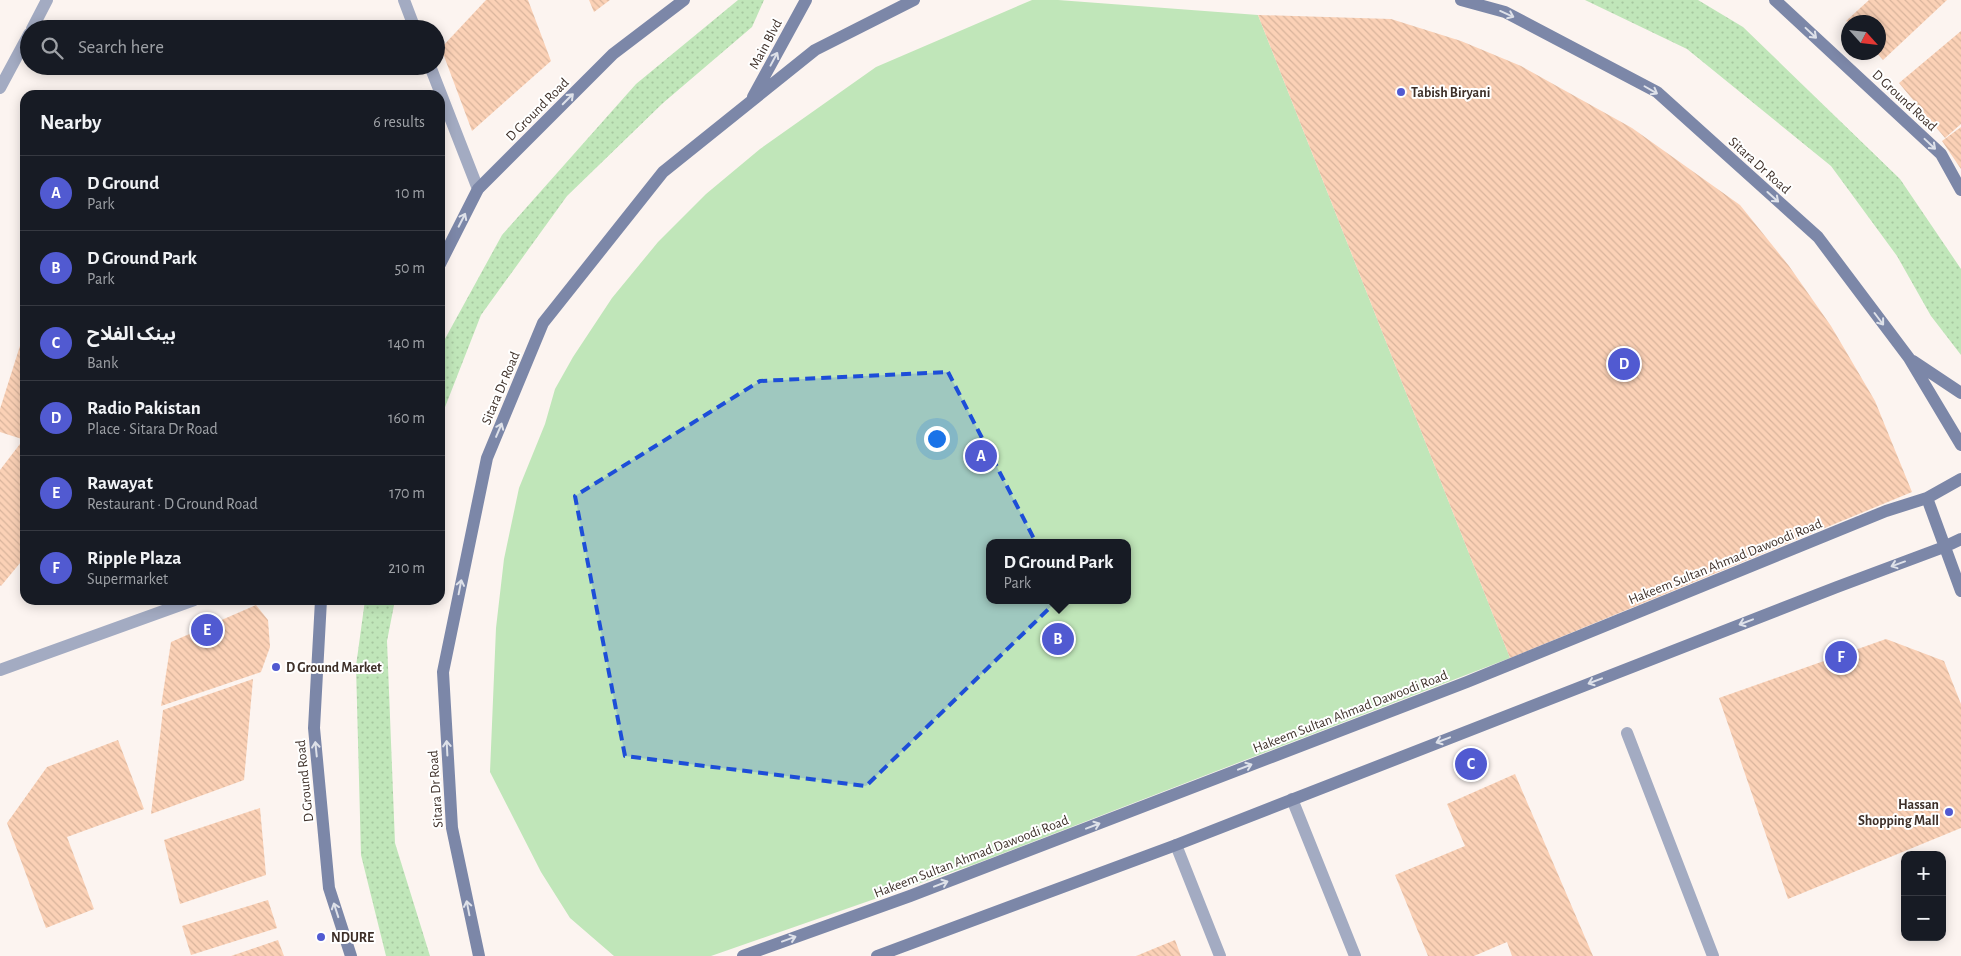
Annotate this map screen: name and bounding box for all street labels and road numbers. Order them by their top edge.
street label: Main Blvd [747,17,785,72]
street label: D Ground Road [1869,67,1939,134]
street label: D Ground Road [504,76,572,144]
street label: Sitara Dr Road [1726,135,1793,197]
street label: Sitara Dr Road [479,350,523,427]
street label: Hakeem Sultan Ahmad Dawoodi Road [1627,517,1824,607]
street label: Hakeem Sultan Ahmad Dawoodi Road [1251,668,1450,756]
street label: D Ground Road [294,739,316,823]
street label: Sitara Dr Road [426,750,446,828]
street label: Hakeem Sultan Ahmad Dawoodi Road [872,813,1071,901]

